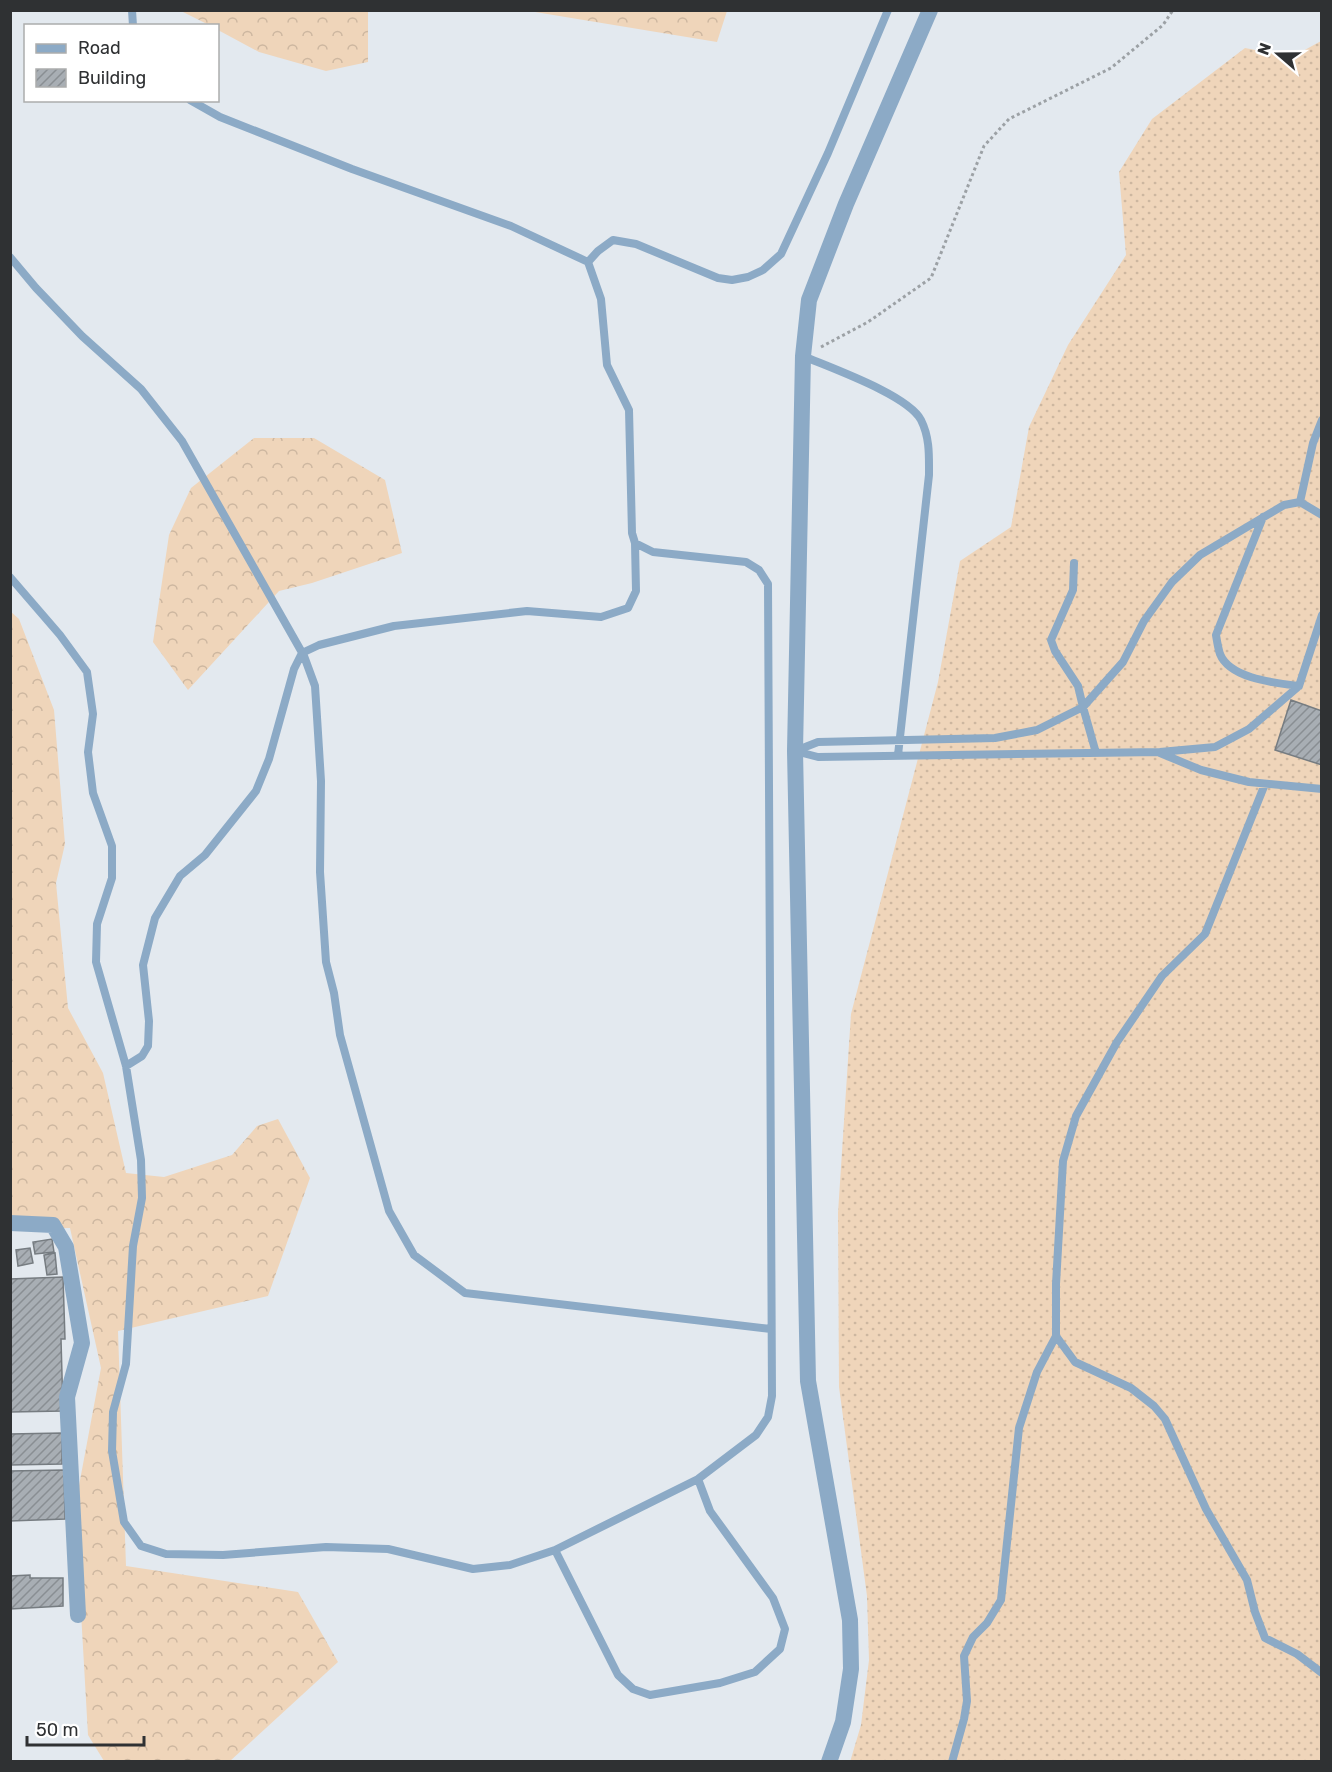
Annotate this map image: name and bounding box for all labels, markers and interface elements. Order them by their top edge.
legend [24,24,219,102]
north arrow [1248,24,1308,84]
text: Road [78,37,121,59]
text: N [1253,40,1275,58]
text: Building [78,67,146,89]
scale bar [27,1709,144,1747]
text: 50 m [36,1719,79,1741]

